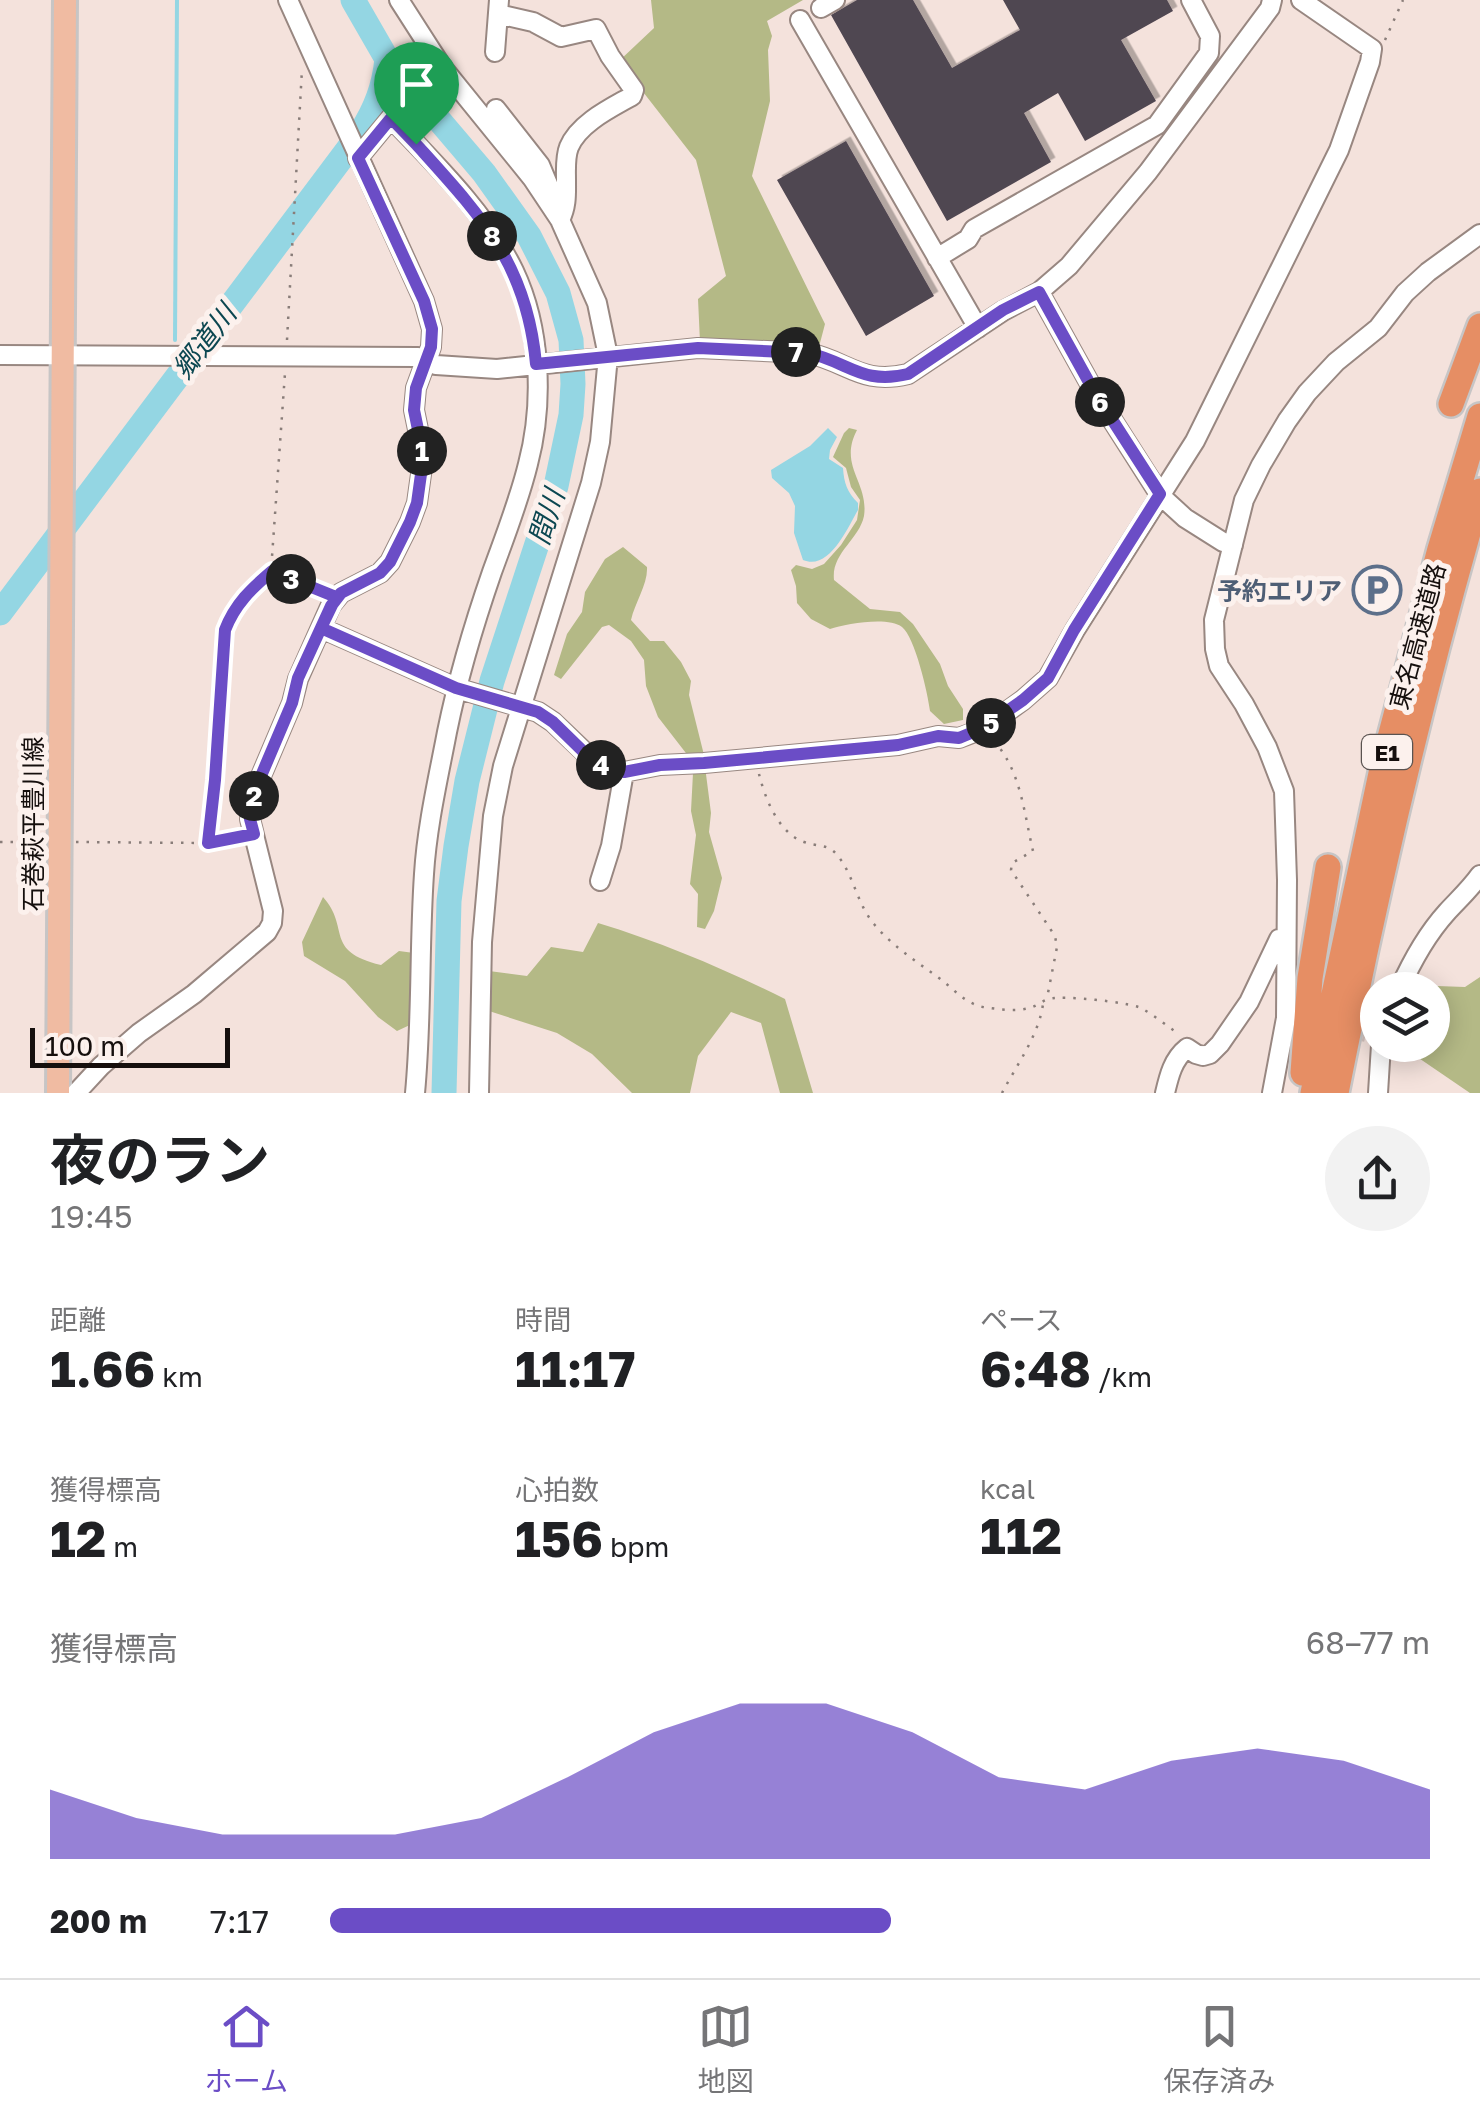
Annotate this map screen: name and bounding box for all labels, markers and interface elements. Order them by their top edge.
pin [374,42,459,145]
icon: arrive [389,57,444,112]
pin: 8 [467,211,517,261]
text: 8 [483,219,501,252]
water label: 郷道川 [166,295,244,384]
pin: 7 [771,327,821,377]
text: 7 [788,335,804,368]
pin: 6 [1075,377,1125,427]
text: 6 [1091,385,1109,418]
pin: 1 [397,426,447,476]
text: 1 [415,434,429,467]
water label: 間川 [522,482,571,549]
pin: 3 [266,554,316,604]
street label: 東名高速道路 [1383,560,1451,712]
text: 3 [282,562,300,595]
parking icon: 予約エリア [1351,564,1403,616]
place label: 予約エリア [1217,575,1342,606]
pin: 5 [966,698,1016,748]
text: 5 [982,706,1000,739]
road number: E1 [1362,735,1412,769]
street label: 石巻萩平豊川線 [17,736,48,912]
pin: 4 [576,740,626,790]
text: 4 [592,748,610,781]
pin: 2 [229,771,279,821]
text: 2 [245,779,263,812]
map controls [1360,972,1450,1062]
button: layers [1360,972,1450,1062]
scale bar [30,1023,230,1068]
text: 100 m [45,1029,125,1062]
text: 夜のラン [50,1126,270,1192]
button: share [1325,1126,1430,1231]
text: 19:45 [50,1197,133,1235]
text: 距離 [50,1303,106,1336]
text: 時間 [515,1303,571,1336]
text: ペース [980,1303,1063,1336]
text: 1.66 [50,1338,155,1398]
text: 11:17 [515,1338,636,1398]
text: 6:48 [980,1338,1091,1398]
text: km [155,1360,203,1393]
text: /km [1091,1360,1152,1393]
text: kcal [980,1472,1035,1505]
text: 獲得標高 [50,1473,162,1506]
text: 心拍数 [515,1473,599,1506]
text: 112 [980,1505,1062,1565]
text: 12 [50,1508,106,1568]
text: 156 [515,1508,603,1568]
text: m [106,1530,138,1563]
text: bpm [603,1530,669,1563]
text: 68–77 m [1306,1623,1430,1661]
text: 獲得標高 [50,1629,178,1667]
text: 200 m [50,1902,147,1940]
text: 7:17 [210,1902,269,1940]
tab: ホーム [205,1999,288,2099]
tab: 地図 [698,1999,754,2099]
tab: 保存済み [1163,1999,1275,2099]

